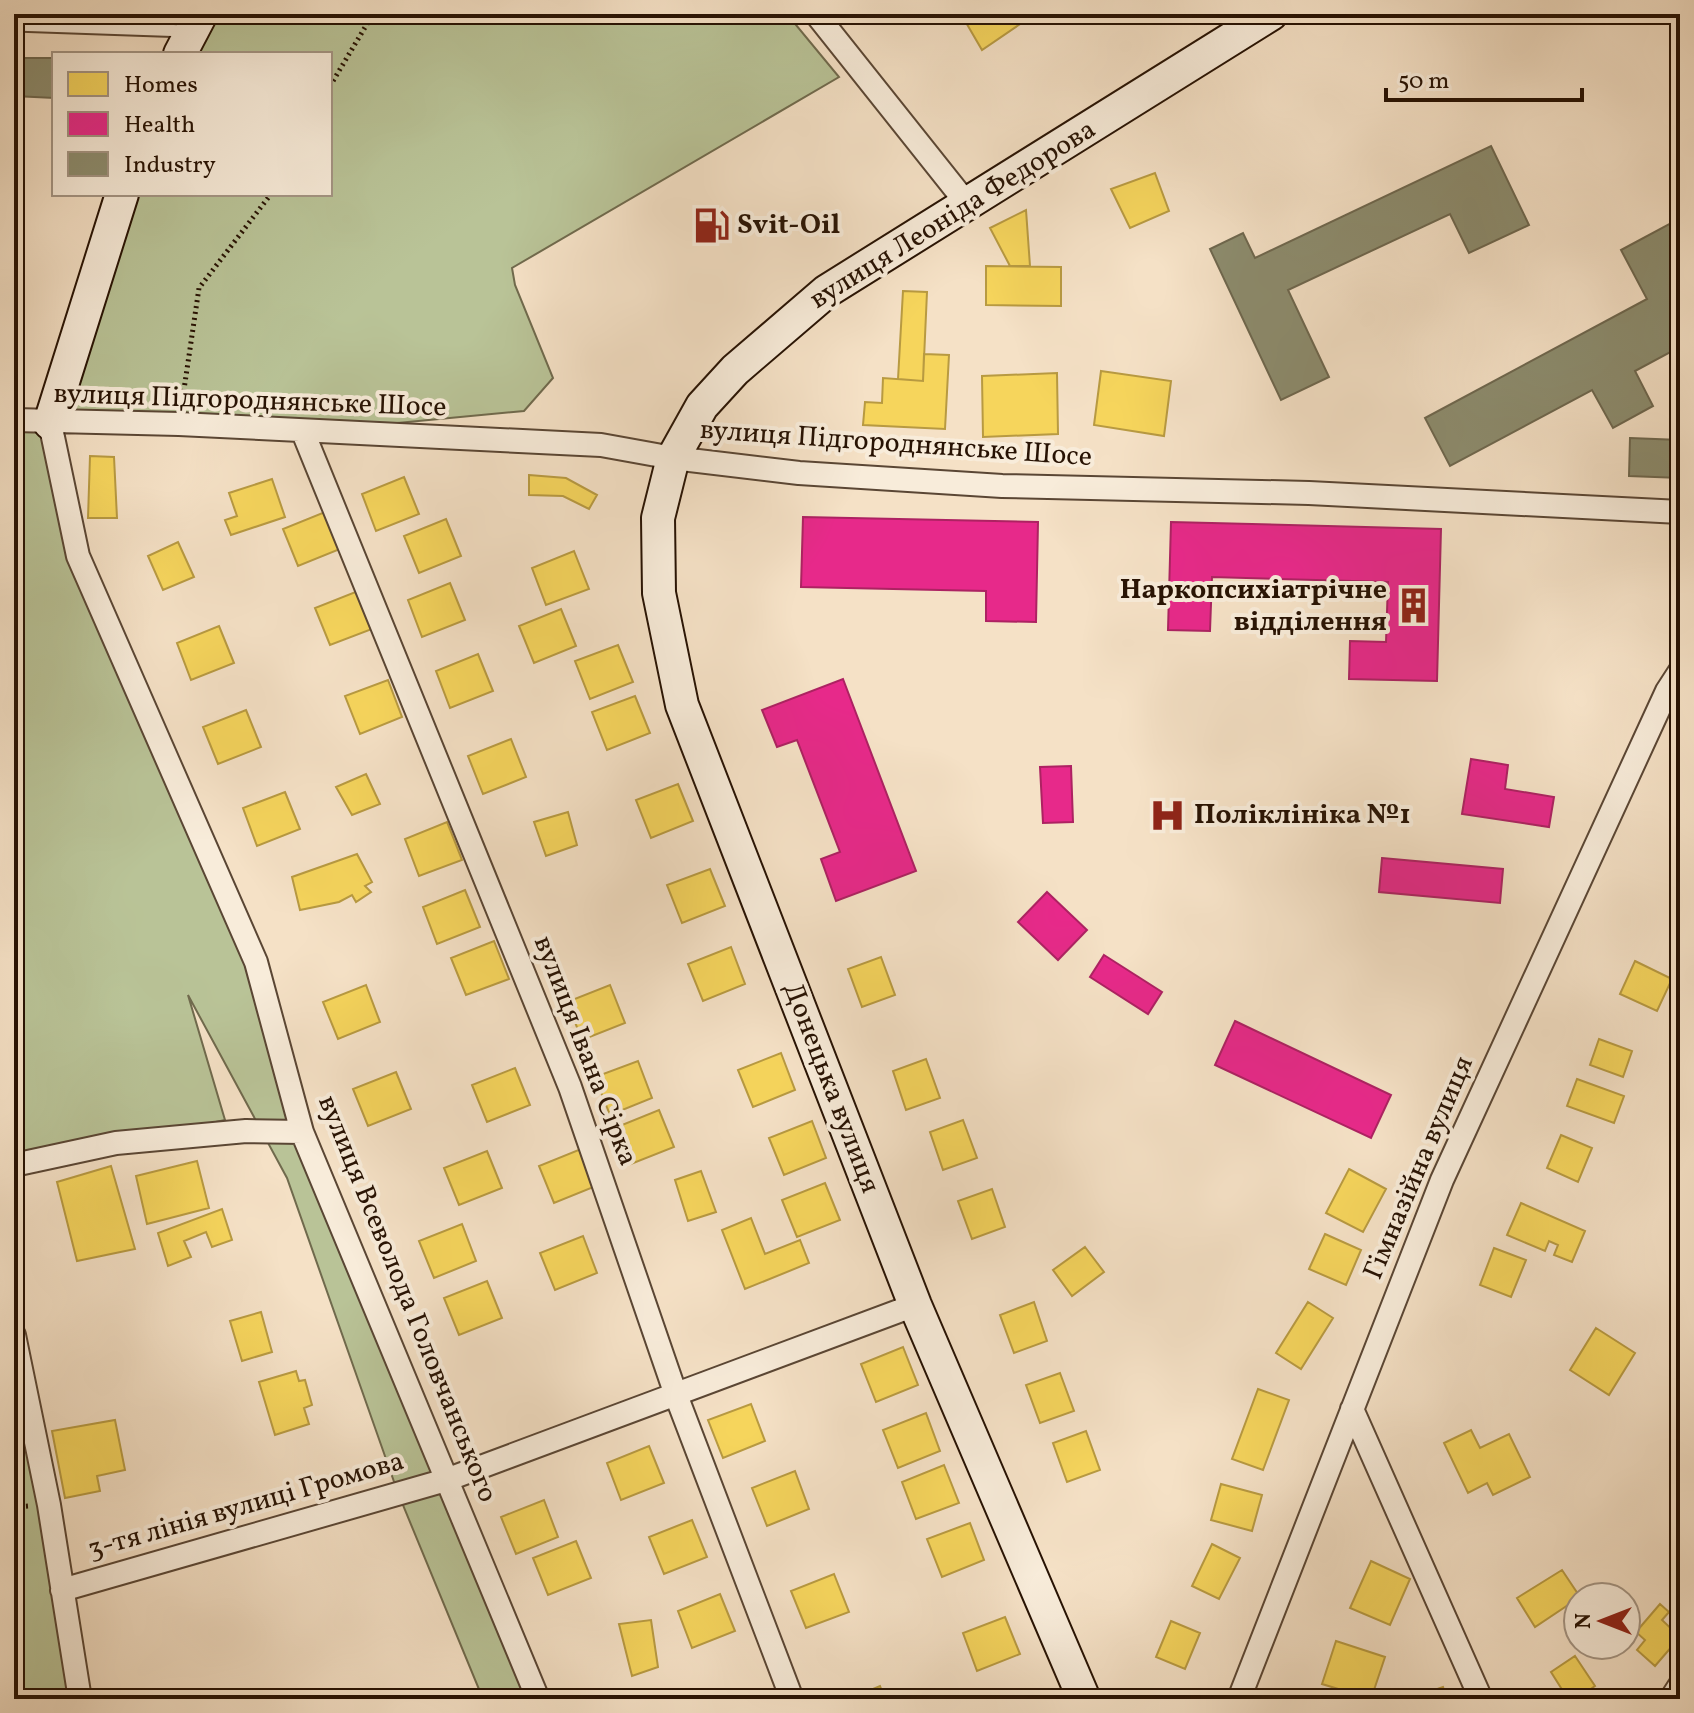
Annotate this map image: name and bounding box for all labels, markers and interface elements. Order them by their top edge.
legend [52,52,332,196]
scale bar [1386,52,1582,102]
text: 50 m [1398,65,1450,99]
text: Homes [124,69,198,103]
text: Health [124,109,195,143]
street label: вулиця Леоніда Федорова [802,111,1104,319]
text: Industry [124,149,216,183]
fuel station icon: Svit-Oil [692,206,730,244]
place label: Svit-Oil [737,206,840,245]
street label: вулиця Підгороднянське Шосе [53,375,447,427]
street label: вулиця Підгороднянське Шосе [699,411,1093,477]
place label: Наркопсихіатрічне відділення [1120,571,1387,642]
building icon: Наркопсихіатрічне відділення [1394,587,1432,625]
hospital icon: Поліклініка №1 [1149,796,1187,834]
place label: Поліклініка №1 [1194,796,1411,835]
street label: вулиця Івана Сірка [523,930,647,1172]
street label: Донецька вулиця [773,977,889,1199]
street label: Гімназійна вулиця [1354,1050,1484,1286]
street label: вулиця Всеволода Головчанського [307,1090,507,1508]
street label: 3-тя лінія вулиці Громова [83,1442,409,1570]
north arrow [1562,1581,1642,1661]
text: N [1569,1613,1600,1629]

